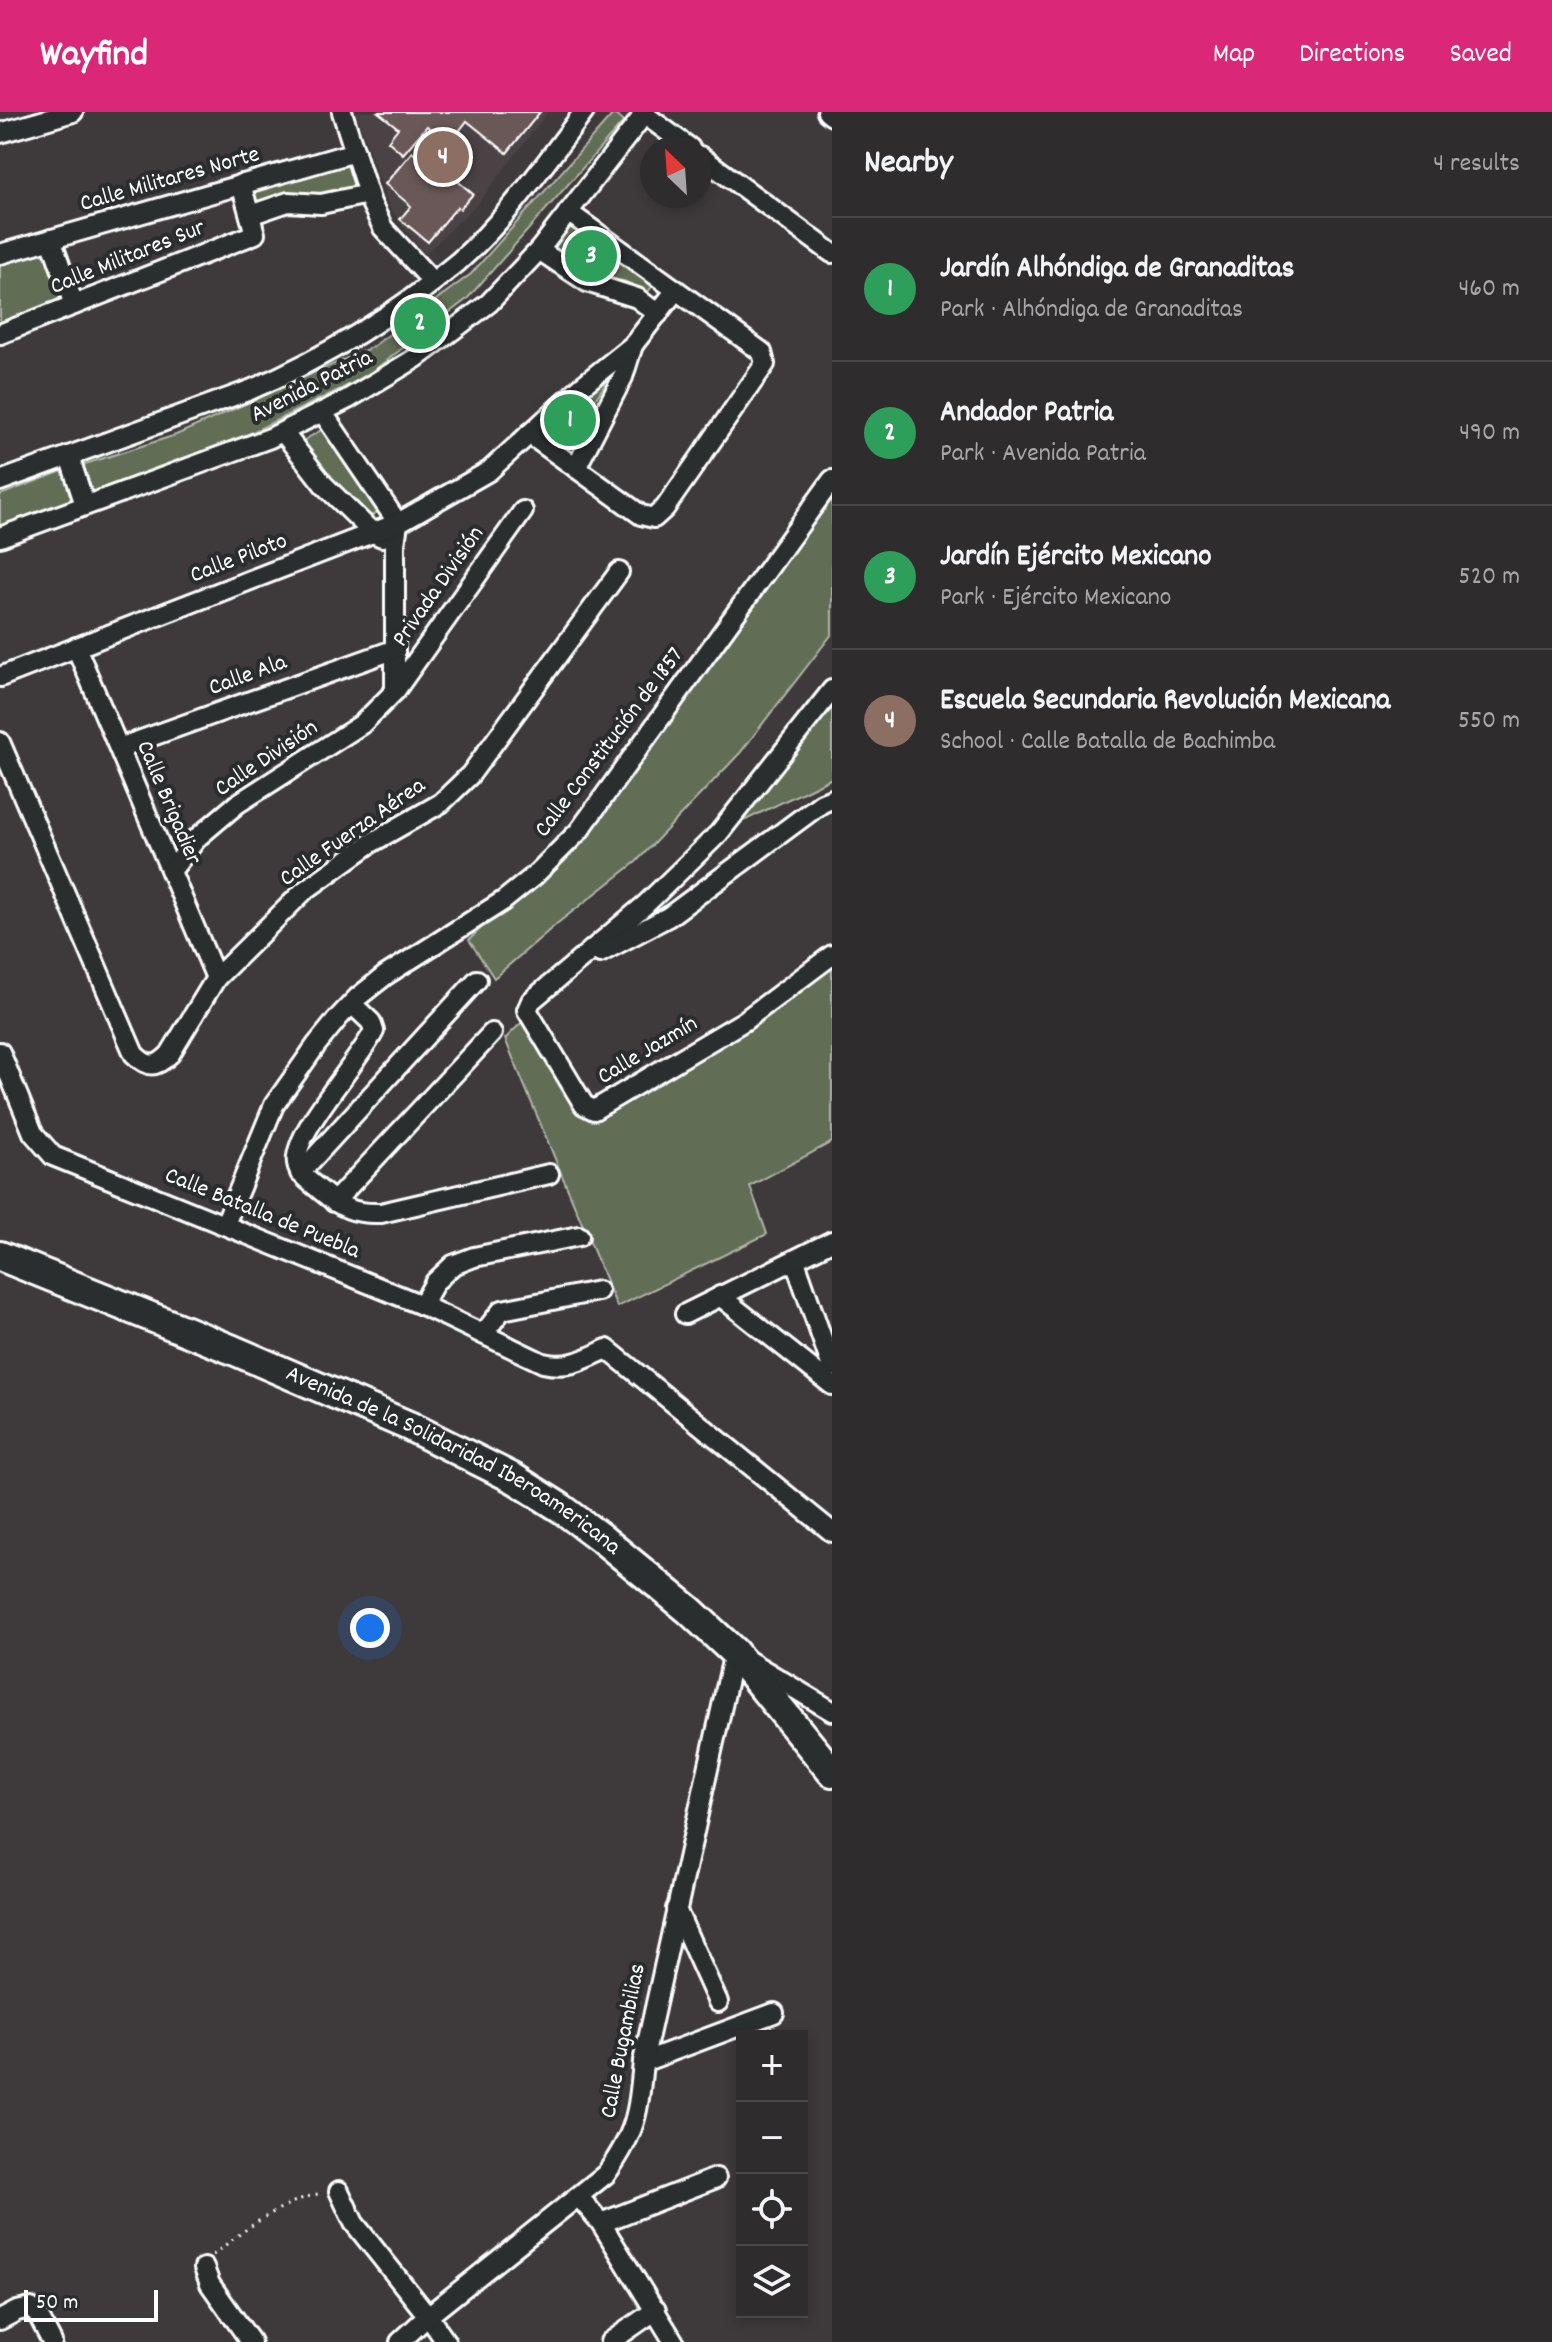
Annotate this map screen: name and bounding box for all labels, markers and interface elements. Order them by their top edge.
text: Wayfind [40,29,148,84]
text: Map [1213,36,1255,76]
text: Directions [1299,36,1405,76]
text: Saved [1449,36,1512,76]
pin: 4 [417,127,469,187]
north arrow [640,136,712,208]
street label: Calle Militares Norte [76,138,264,222]
text: Nearby [864,140,953,189]
text: 4 results [1433,146,1520,183]
street label: Calle Militares Sur [46,211,211,305]
pin: 3 [565,226,617,286]
text: Jardín Alhóndiga de Granaditas [940,249,1294,292]
text: 1 [887,271,893,308]
text: 460 m [1458,271,1520,308]
text: Park · Alhóndiga de Granaditas [940,292,1243,329]
pin: 2 [394,293,446,353]
street label: Avenida Patria [245,341,380,432]
pin: 1 [544,390,596,450]
text: Andador Patria [940,393,1113,436]
text: 2 [884,415,896,452]
text: 490 m [1459,415,1520,452]
text: Park · Avenida Patria [940,436,1146,473]
street label: Privada División [385,520,493,654]
street label: Calle Piloto [185,525,293,593]
text: Jardín Ejército Mexicano [940,537,1212,580]
text: 3 [884,559,896,596]
text: 520 m [1459,559,1520,596]
text: Park · Ejército Mexicano [940,580,1171,617]
street label: Calle Constitución de 1857 [527,641,693,845]
street label: Calle Ala [204,646,292,706]
text: Escuela Secundaria Revolución Mexicana [940,681,1390,724]
text: 4 [885,703,895,740]
text: 550 m [1458,703,1520,740]
street label: Calle División [209,712,325,806]
text: School · Calle Batalla de Bachimba [940,724,1275,761]
street label: Calle Brigadier [127,736,209,871]
street label: Calle Fuerza Aérea [273,770,433,896]
street label: Calle Jazmín [591,1008,705,1094]
street label: Calle Batalla de Puebla [159,1159,365,1269]
street label: Avenida de la Solidaridad Iberoamericana [280,1358,628,1565]
your location [350,1608,390,1648]
street label: Calle Bugambilias [592,1961,656,2121]
map controls [736,2030,808,2318]
button: + [736,2030,808,2102]
button: − [736,2102,808,2174]
button: locate [736,2174,808,2246]
button: layers [736,2246,808,2318]
scale bar [24,2286,158,2322]
text: 50 m [36,2288,78,2319]

